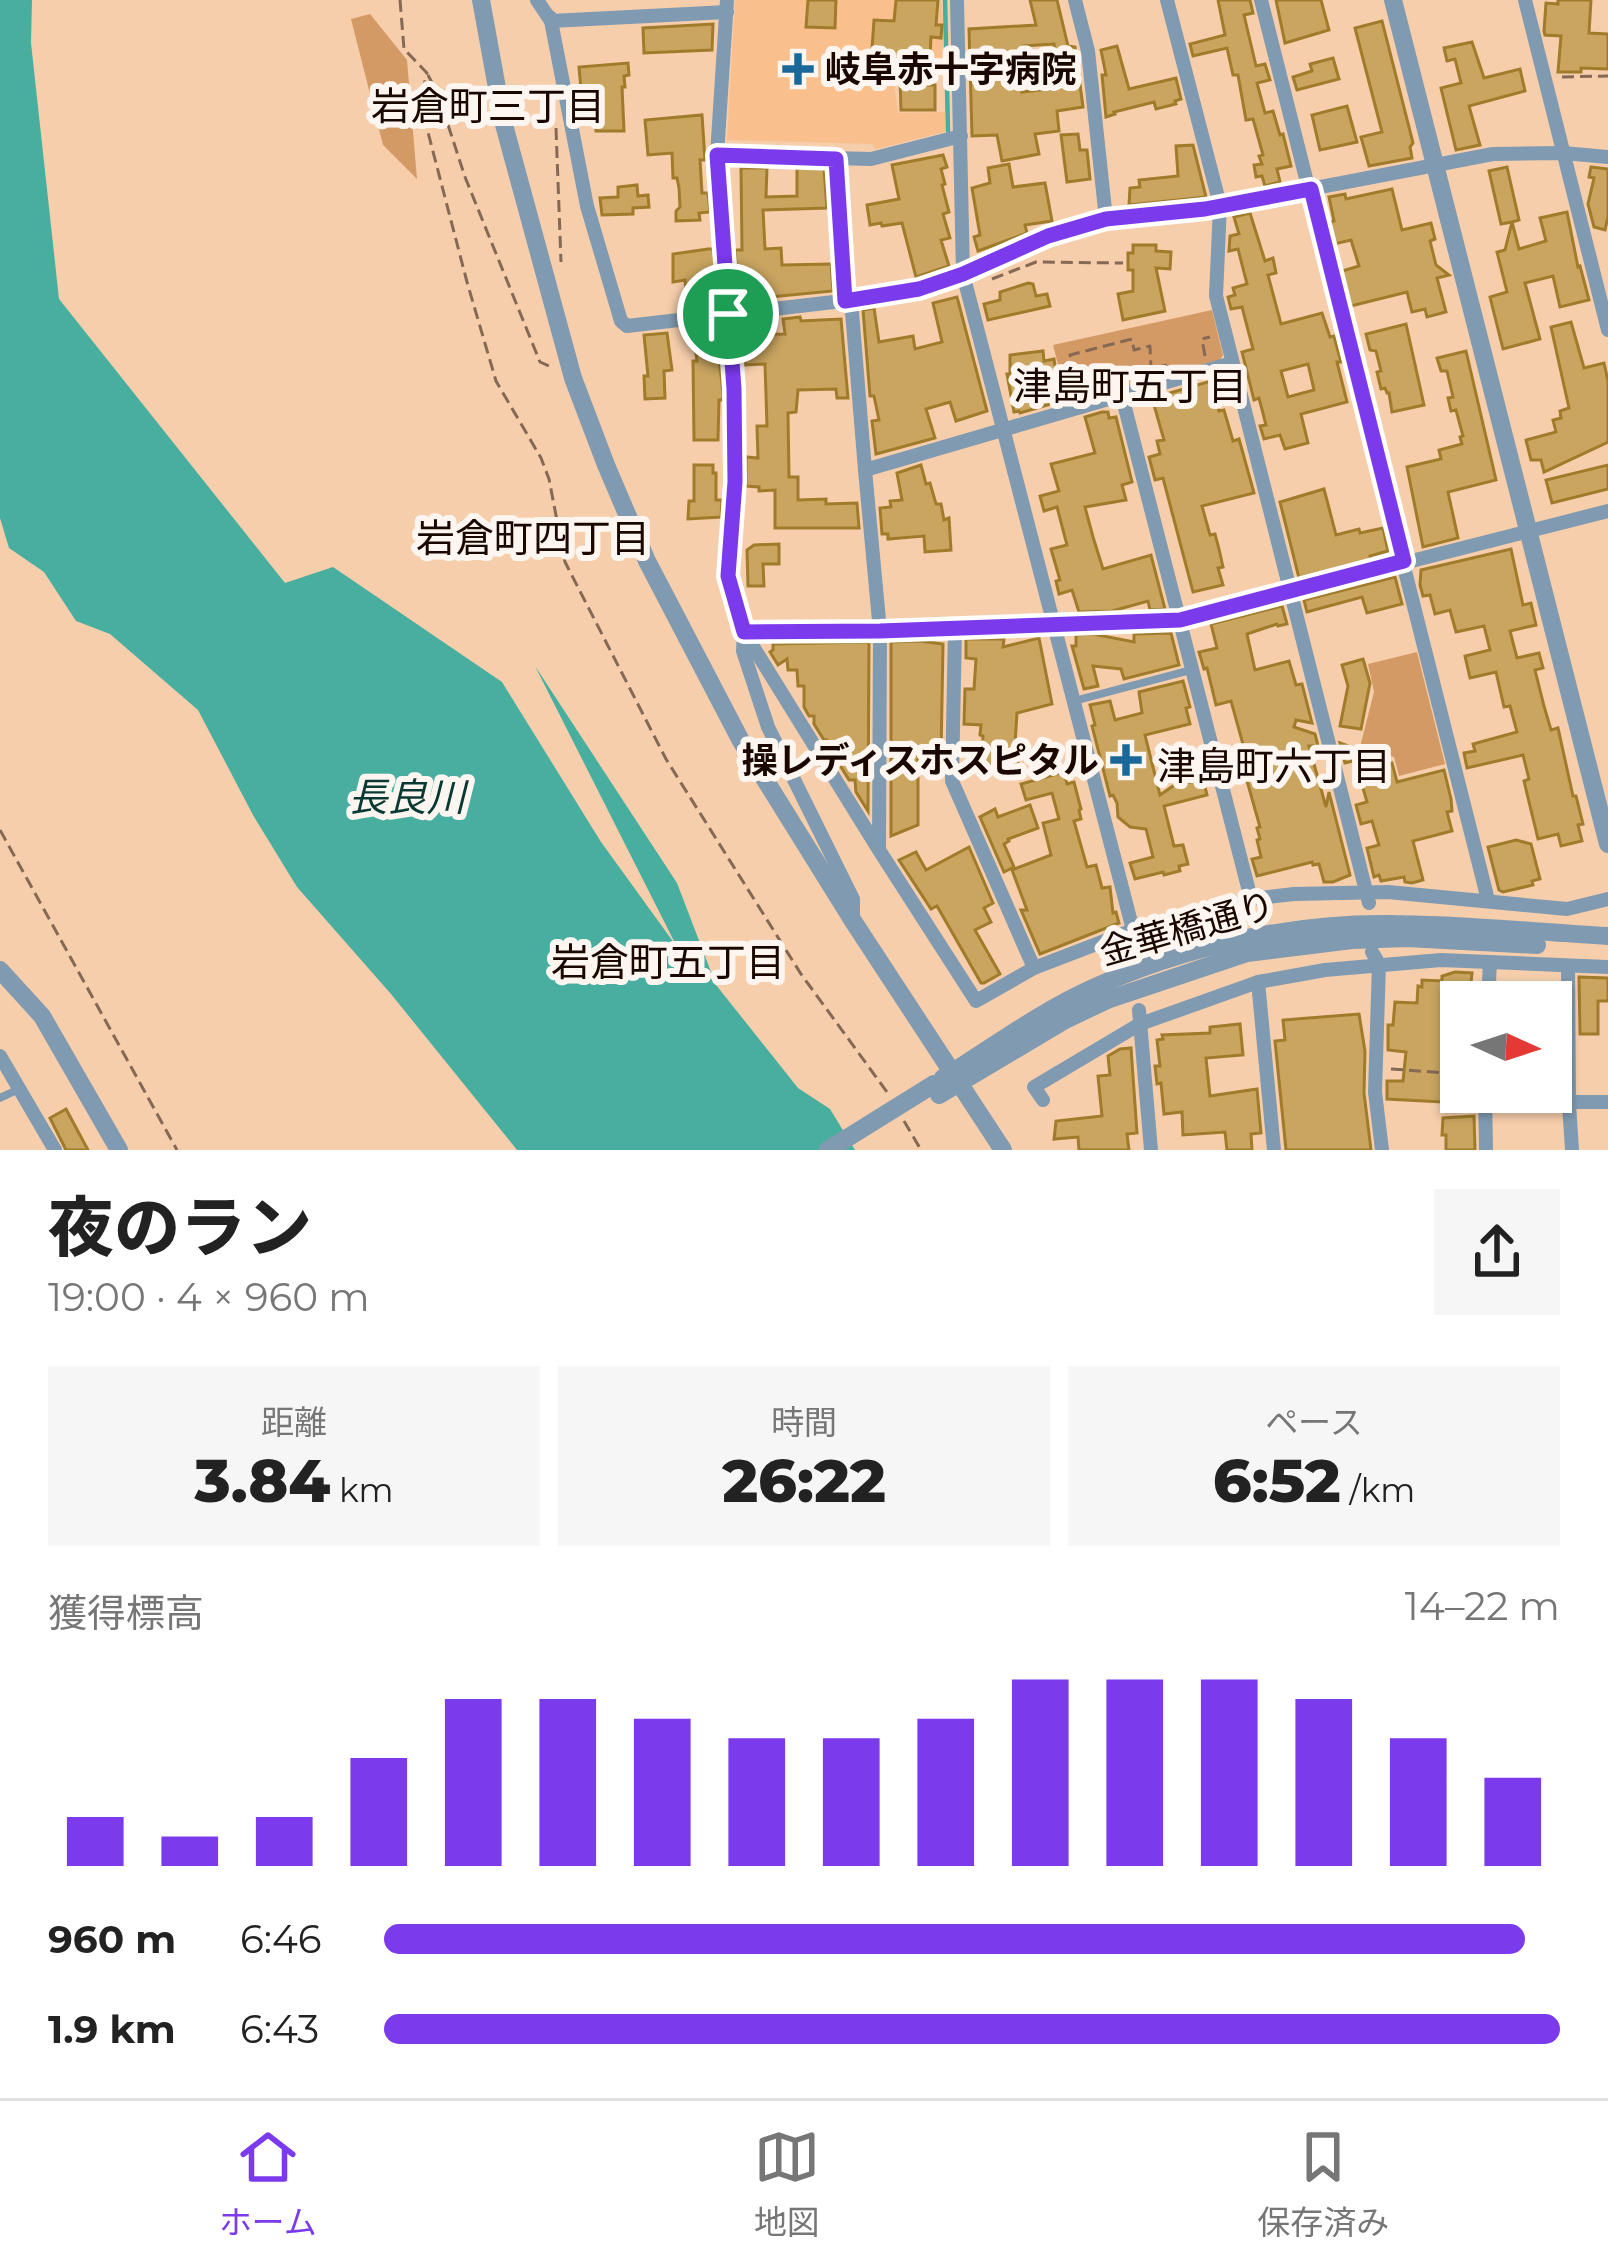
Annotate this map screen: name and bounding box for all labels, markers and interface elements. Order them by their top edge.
place label: 岐阜赤十字病院 [825,47,1077,91]
marker: 岐阜赤十字病院 [782,53,814,85]
district label: 岩倉町三丁目 [371,82,605,130]
pin [677,263,779,365]
icon: arrive [695,281,761,347]
district label: 津島町五丁目 [1013,362,1247,410]
district label: 岩倉町四丁目 [416,514,650,562]
place label: 操レディスホスピタル [742,738,1099,782]
district label: 津島町六丁目 [1157,742,1391,790]
marker: 操レディスホスピタル [1110,744,1142,776]
water label: 長良川 [348,773,469,821]
street label: 金華橋通り [1094,882,1280,974]
district label: 岩倉町五丁目 [551,938,785,986]
north arrow [1440,981,1572,1113]
map controls [1440,981,1572,1113]
text: 夜のラン [48,1187,312,1268]
button: share [1434,1189,1560,1315]
text: 19:00 · 4 × 960 m [48,1273,370,1321]
text: 距離 [261,1402,327,1442]
text: 時間 [771,1402,837,1442]
text: ペース [1265,1402,1363,1442]
text: 3.84 [194,1444,330,1517]
text: 26:22 [722,1444,886,1517]
text: 6:52 [1213,1444,1341,1517]
text: km [330,1470,394,1510]
text: /km [1341,1470,1415,1510]
text: 14–22 m [1405,1582,1560,1630]
text: 獲得標高 [48,1589,204,1637]
text: 960 m [48,1915,176,1963]
text: 6:46 [240,1915,322,1963]
text: 1.9 km [48,2005,176,2053]
text: 6:43 [240,2005,319,2053]
tab: ホーム [219,2124,317,2244]
tab: 地図 [754,2124,820,2244]
tab: 保存済み [1257,2124,1389,2244]

